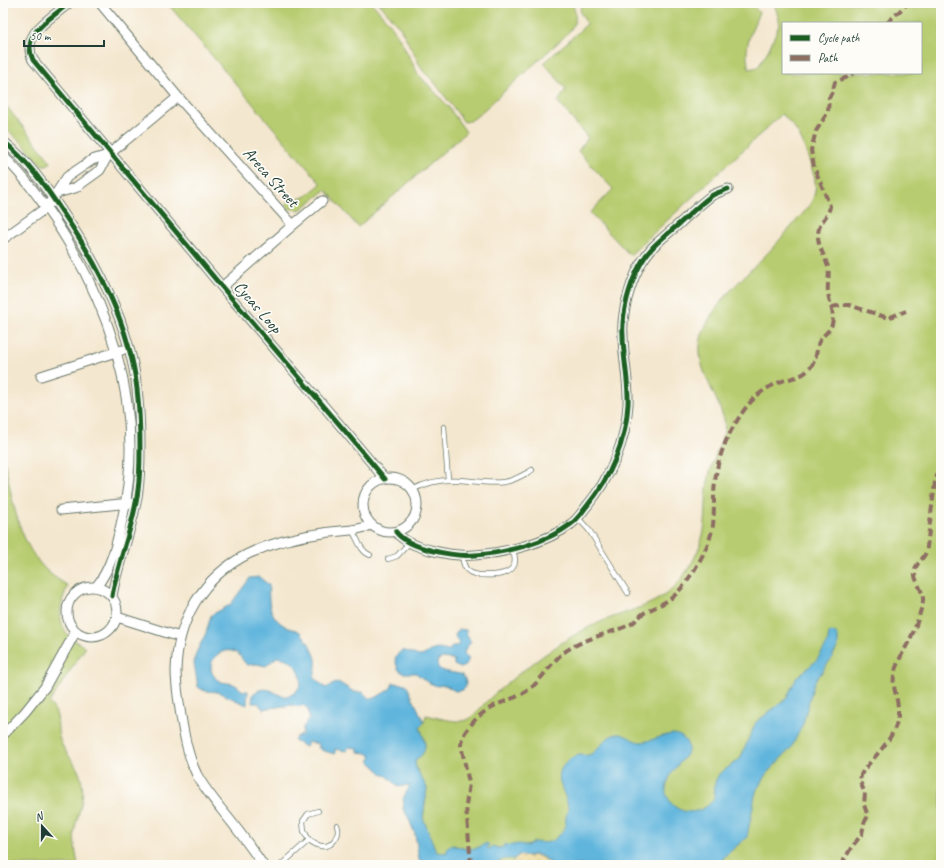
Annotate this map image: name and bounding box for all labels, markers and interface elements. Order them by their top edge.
scale bar [24,22,104,48]
legend [782,22,922,74]
text: 50 m [30,28,52,44]
text: Cycle path [818,30,860,46]
text: Path [818,50,838,66]
street label: Areca Street [239,143,305,213]
street label: Cycas Loop [229,276,288,339]
north arrow [22,806,62,846]
text: N [33,808,46,824]

